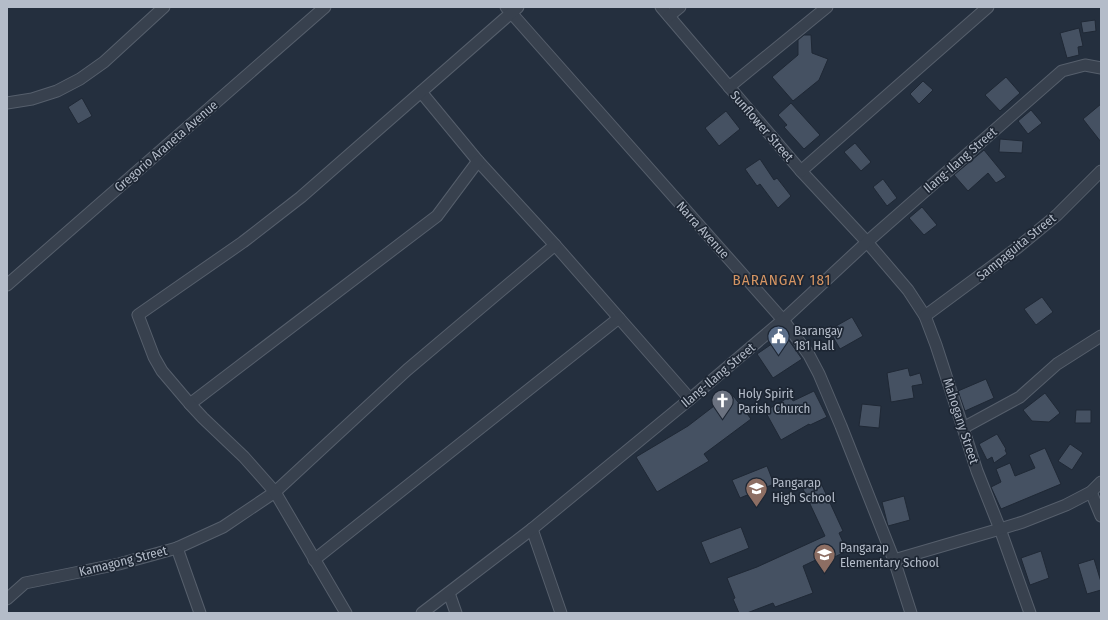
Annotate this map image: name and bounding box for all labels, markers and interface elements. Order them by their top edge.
street label: Sunflower Street [727,88,797,165]
street label: Gregorio Araneta Avenue [111,97,221,195]
street label: Ilang-Ilang Street [920,124,1000,196]
street label: Narra Avenue [674,198,732,262]
street label: Sampaguita Street [973,210,1059,283]
district label: BARANGAY 181 [733,271,831,289]
place label: Barangay 181 Hall [794,323,843,353]
public building icon: Barangay 181 Hall [766,324,792,357]
street label: Ilang-Ilang Street [678,339,759,410]
street label: Mahogany Street [940,376,982,466]
place label: Holy Spirit Parish Church [738,386,810,416]
church icon: Holy Spirit Parish Church [710,387,736,420]
place label: Pangarap High School [772,475,836,505]
school or university icon: Pangarap High School [744,476,770,509]
place label: Pangarap Elementary School [840,540,940,570]
school or university icon: Pangarap Elementary School [811,541,837,574]
street label: Kamagong Street [77,543,169,579]

